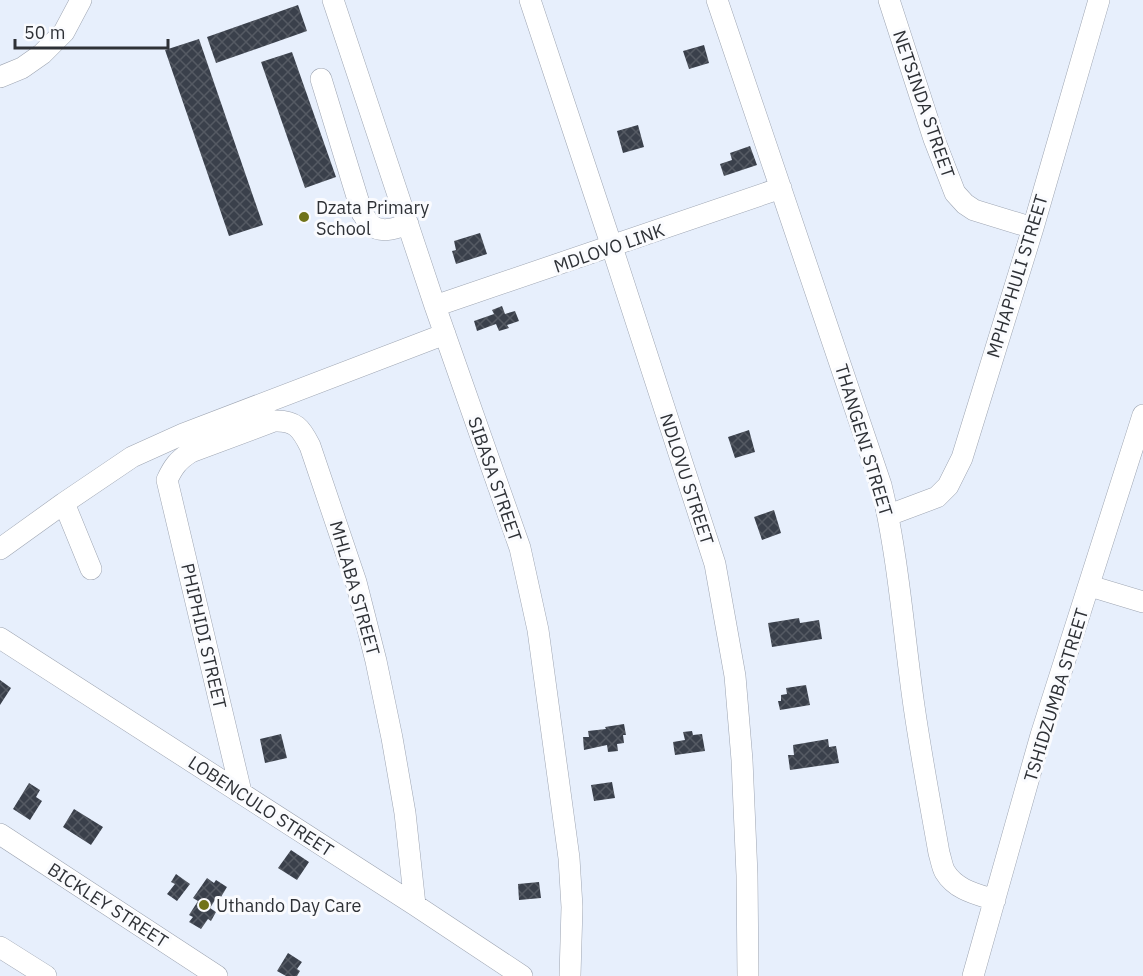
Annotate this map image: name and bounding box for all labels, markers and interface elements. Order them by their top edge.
scale bar [15,12,168,50]
text: 50 m [24,21,66,44]
street label: NETSINDA STREET [888,27,960,181]
street label: MPHAPHULI STREET [981,192,1053,360]
place label: Dzata Primary School [316,196,429,240]
marker: Dzata Primary School [297,210,311,224]
street label: MDLOVO LINK [551,218,668,278]
street label: THANGENI STREET [830,361,898,519]
street label: NDLOVU STREET [655,411,719,547]
street label: SIBASA STREET [463,414,527,544]
street label: MHLABA STREET [325,518,385,658]
street label: PHIPHIDI STREET [176,561,232,711]
street label: TSHIDZUMBA STREET [1019,605,1093,785]
street label: LOBENCULO STREET [184,751,338,861]
street label: BICKLEY STREET [43,858,173,952]
place label: Uthando Day Care [216,894,361,917]
marker: Uthando Day Care [197,898,211,912]

